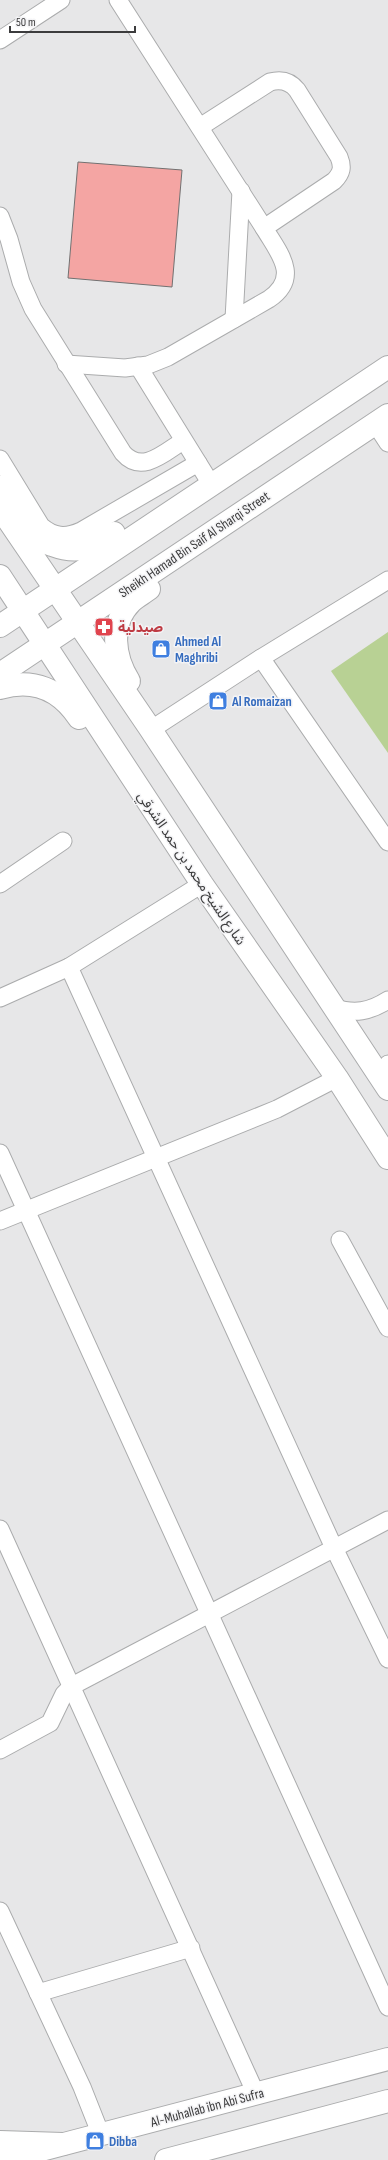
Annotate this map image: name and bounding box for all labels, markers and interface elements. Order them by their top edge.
scale bar [10,8,135,34]
text: 50 m [16,15,36,30]
street label: Sheikh Hamad Bin Saif Al Sharqi Street [116,487,273,601]
pharmacy icon: صيدلية [93,616,115,638]
place label: صيدلية [118,619,163,636]
place label: Ahmed Al Maghribi [174,633,221,666]
shop icon: Ahmed Al Maghribi [150,638,172,660]
shop icon: Al Romaizan [207,690,229,712]
place label: Al Romaizan [231,693,292,710]
street label: شارع الشيخ محمد بن حمد الشرقي [132,788,249,950]
street label: Al-Muhallab ibn Abi Sufra [148,2084,266,2131]
shop icon: Dibba [84,2130,106,2152]
place label: Dibba [109,2133,137,2150]

